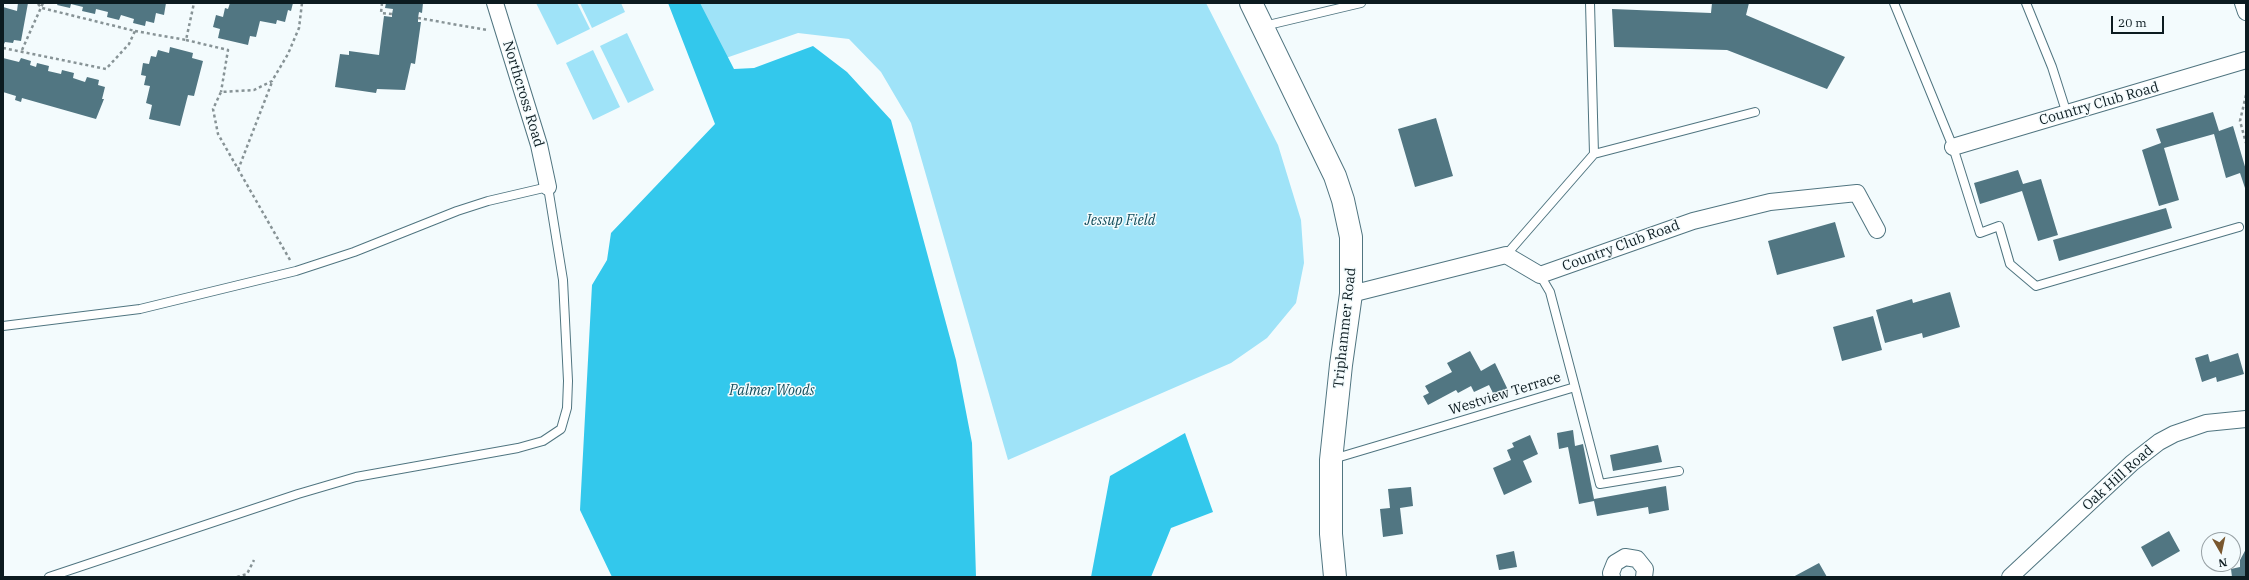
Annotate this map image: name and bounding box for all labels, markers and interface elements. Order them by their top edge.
scale bar [2113,8,2166,34]
text: 20 m [2118,15,2147,30]
street label: Northcross Road [499,39,547,149]
street label: Country Club Road [2037,79,2161,129]
park label: Jessup Field [1085,213,1155,229]
street label: Country Club Road [1560,217,1682,275]
street label: Triphammer Road [1330,267,1360,389]
street label: Westview Terrace [1447,369,1563,419]
park label: Palmer Woods [729,383,815,399]
street label: Oak Hill Road [2079,442,2157,514]
north arrow [2201,532,2241,572]
text: N [2217,555,2228,570]

